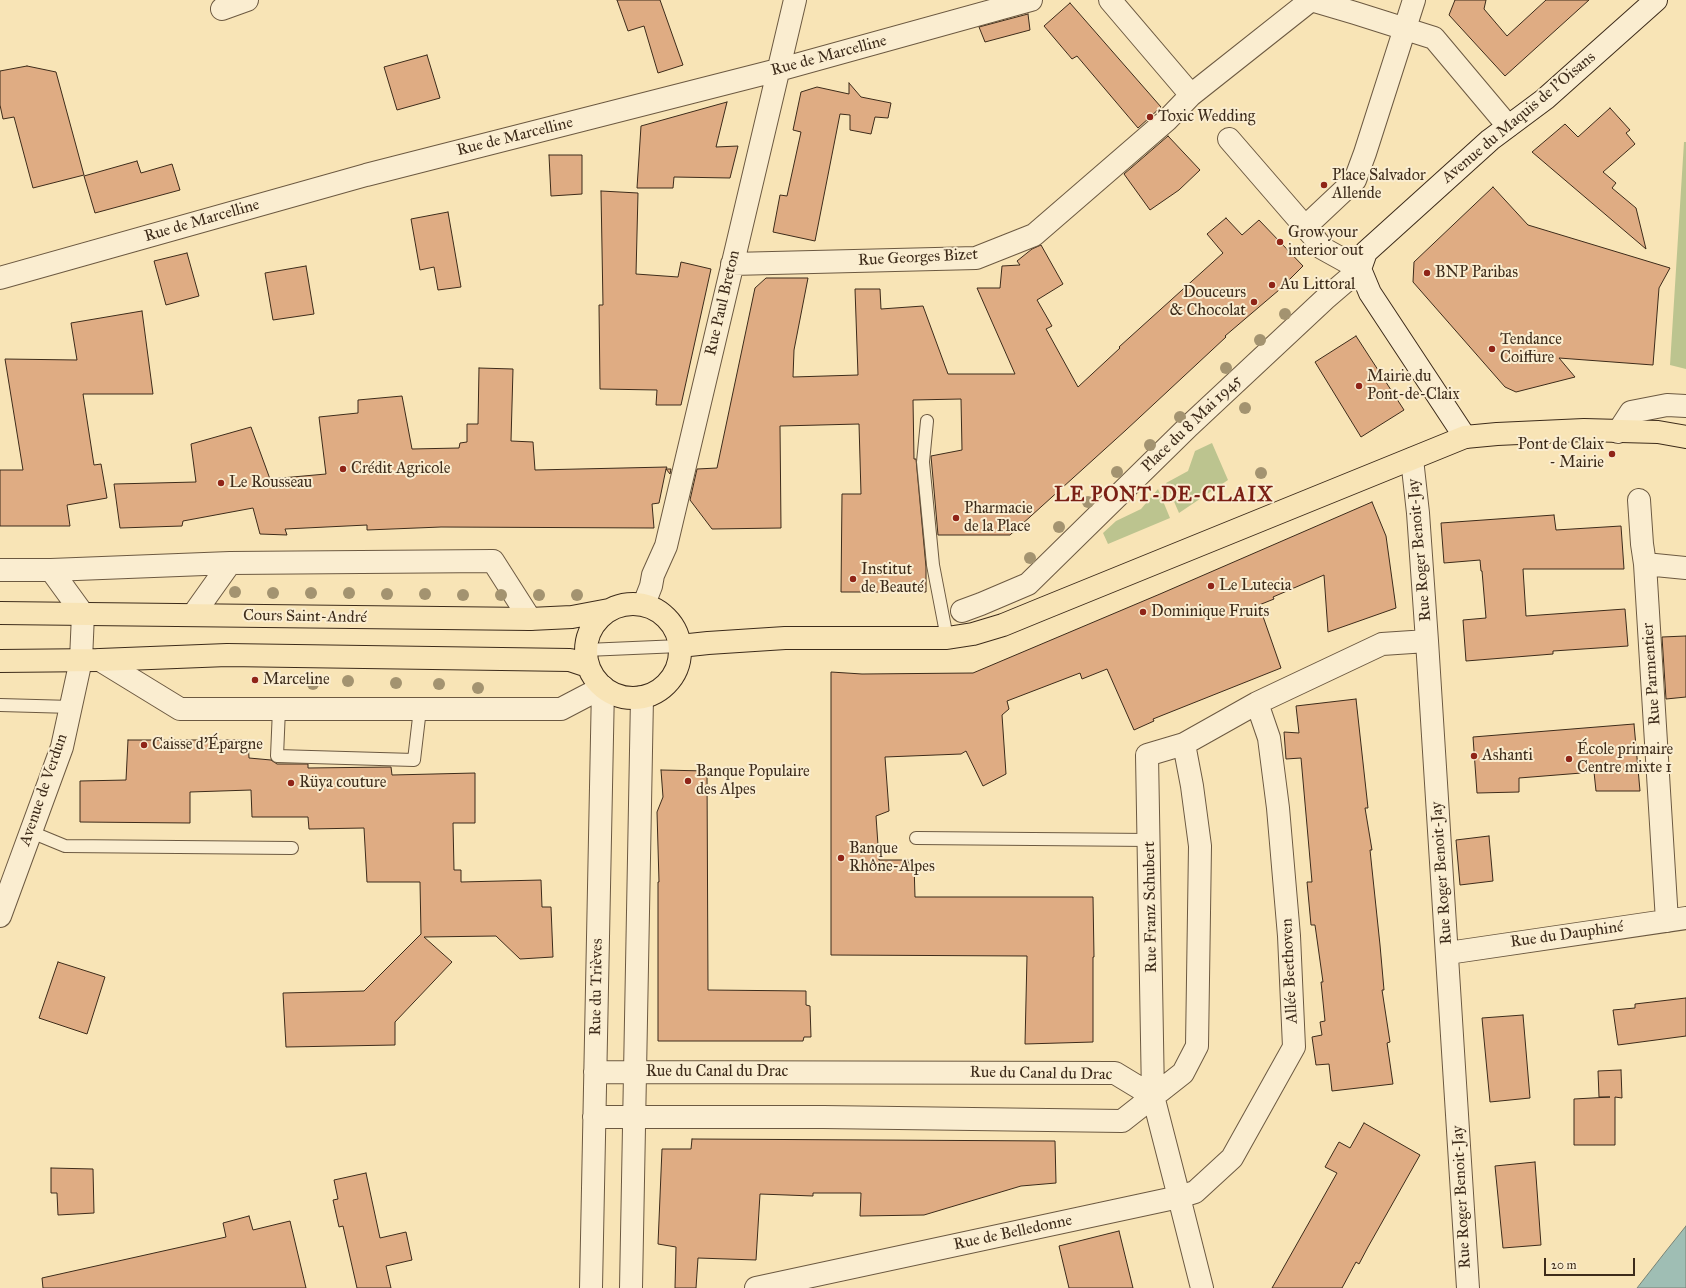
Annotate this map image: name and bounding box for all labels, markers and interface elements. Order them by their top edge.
street label: Rue de Marcelline [769,31,889,81]
street label: Avenue du Maquis de l'Oisans [1438,48,1600,188]
place label: Toxic Wedding [1158,107,1255,127]
marker: Toxic Wedding [1145,112,1155,122]
street label: Rue de Marcelline [455,113,575,161]
place label: Place Salvador Allende [1332,166,1426,204]
marker: Place Salvador Allende [1319,180,1329,190]
street label: Rue de Marcelline [142,195,262,247]
place label: Grow your interior out [1288,223,1364,261]
marker: Grow your interior out [1275,237,1285,247]
street label: Rue Georges Bizet [857,245,979,271]
street label: Rue Paul Breton [702,249,744,357]
place label: BNP Paribas [1435,263,1518,283]
marker: BNP Paribas [1422,268,1432,278]
place label: Au Littoral [1280,275,1355,295]
marker: Au Littoral [1267,280,1277,290]
place label: Douceurs & Chocolat [1169,283,1246,321]
marker: Douceurs & Chocolat [1249,297,1259,307]
place label: Tendance Coiffure [1500,330,1562,368]
marker: Tendance Coiffure [1487,344,1497,354]
place label: Mairie du Pont-de-Claix [1367,367,1460,405]
street label: Place du 8 Mai 1945 [1138,371,1246,477]
marker: Mairie du Pont-de-Claix [1354,381,1364,391]
place label: Pont de Claix - Mairie [1518,435,1604,473]
marker: Pont de Claix - Mairie [1607,449,1617,459]
place label: Crédit Agricole [351,459,450,479]
marker: Crédit Agricole [338,464,348,474]
place label: Le Rousseau [229,473,312,493]
marker: Le Rousseau [216,478,226,488]
street label: Rue Roger Benoit-Jay [1404,478,1436,622]
district label: LE PONT-DE-CLAIX [1054,484,1274,508]
place label: Pharmacie de la Place [964,499,1033,537]
marker: Pharmacie de la Place [951,513,961,523]
place label: Institut de Beauté [861,560,924,598]
marker: Institut de Beauté [848,574,858,584]
place label: Le Lutecia [1219,576,1292,596]
marker: Le Lutecia [1206,581,1216,591]
place label: Dominique Fruits [1151,602,1269,622]
street label: Cours Saint-André [243,606,367,628]
marker: Dominique Fruits [1138,607,1148,617]
street label: Rue Parmentier [1639,622,1665,726]
place label: Marceline [263,670,330,690]
marker: Marceline [250,675,260,685]
street label: Avenue de Verdun [16,731,72,849]
place label: Caisse d'Épargne [152,735,263,755]
marker: Caisse d'Épargne [139,740,149,750]
place label: École primaire Centre mixte 1 [1577,740,1673,778]
place label: Ashanti [1482,746,1533,766]
marker: Ashanti [1469,751,1479,761]
marker: École primaire Centre mixte 1 [1564,754,1574,764]
place label: Banque Populaire des Alpes [696,762,810,800]
place label: Rüya couture [299,773,386,793]
marker: Banque Populaire des Alpes [683,776,693,786]
marker: Rüya couture [286,778,296,788]
street label: Rue Roger Benoit-Jay [1427,801,1457,945]
place label: Banque Rhône-Alpes [849,839,935,877]
street label: Rue Franz Schubert [1140,841,1162,973]
marker: Banque Rhône-Alpes [836,853,846,863]
street label: Allée Beethoven [1278,918,1302,1024]
street label: Rue du Dauphiné [1509,918,1625,952]
street label: Rue du Trièves [587,938,607,1036]
street label: Rue du Canal du Drac [646,1062,788,1082]
street label: Rue du Canal du Drac [969,1063,1113,1085]
street label: Rue Roger Benoit-Jay [1449,1125,1475,1269]
street label: Rue de Belledonne [952,1211,1074,1255]
scale bar [1546,1250,1637,1276]
text: 20 m [1551,1258,1577,1272]

